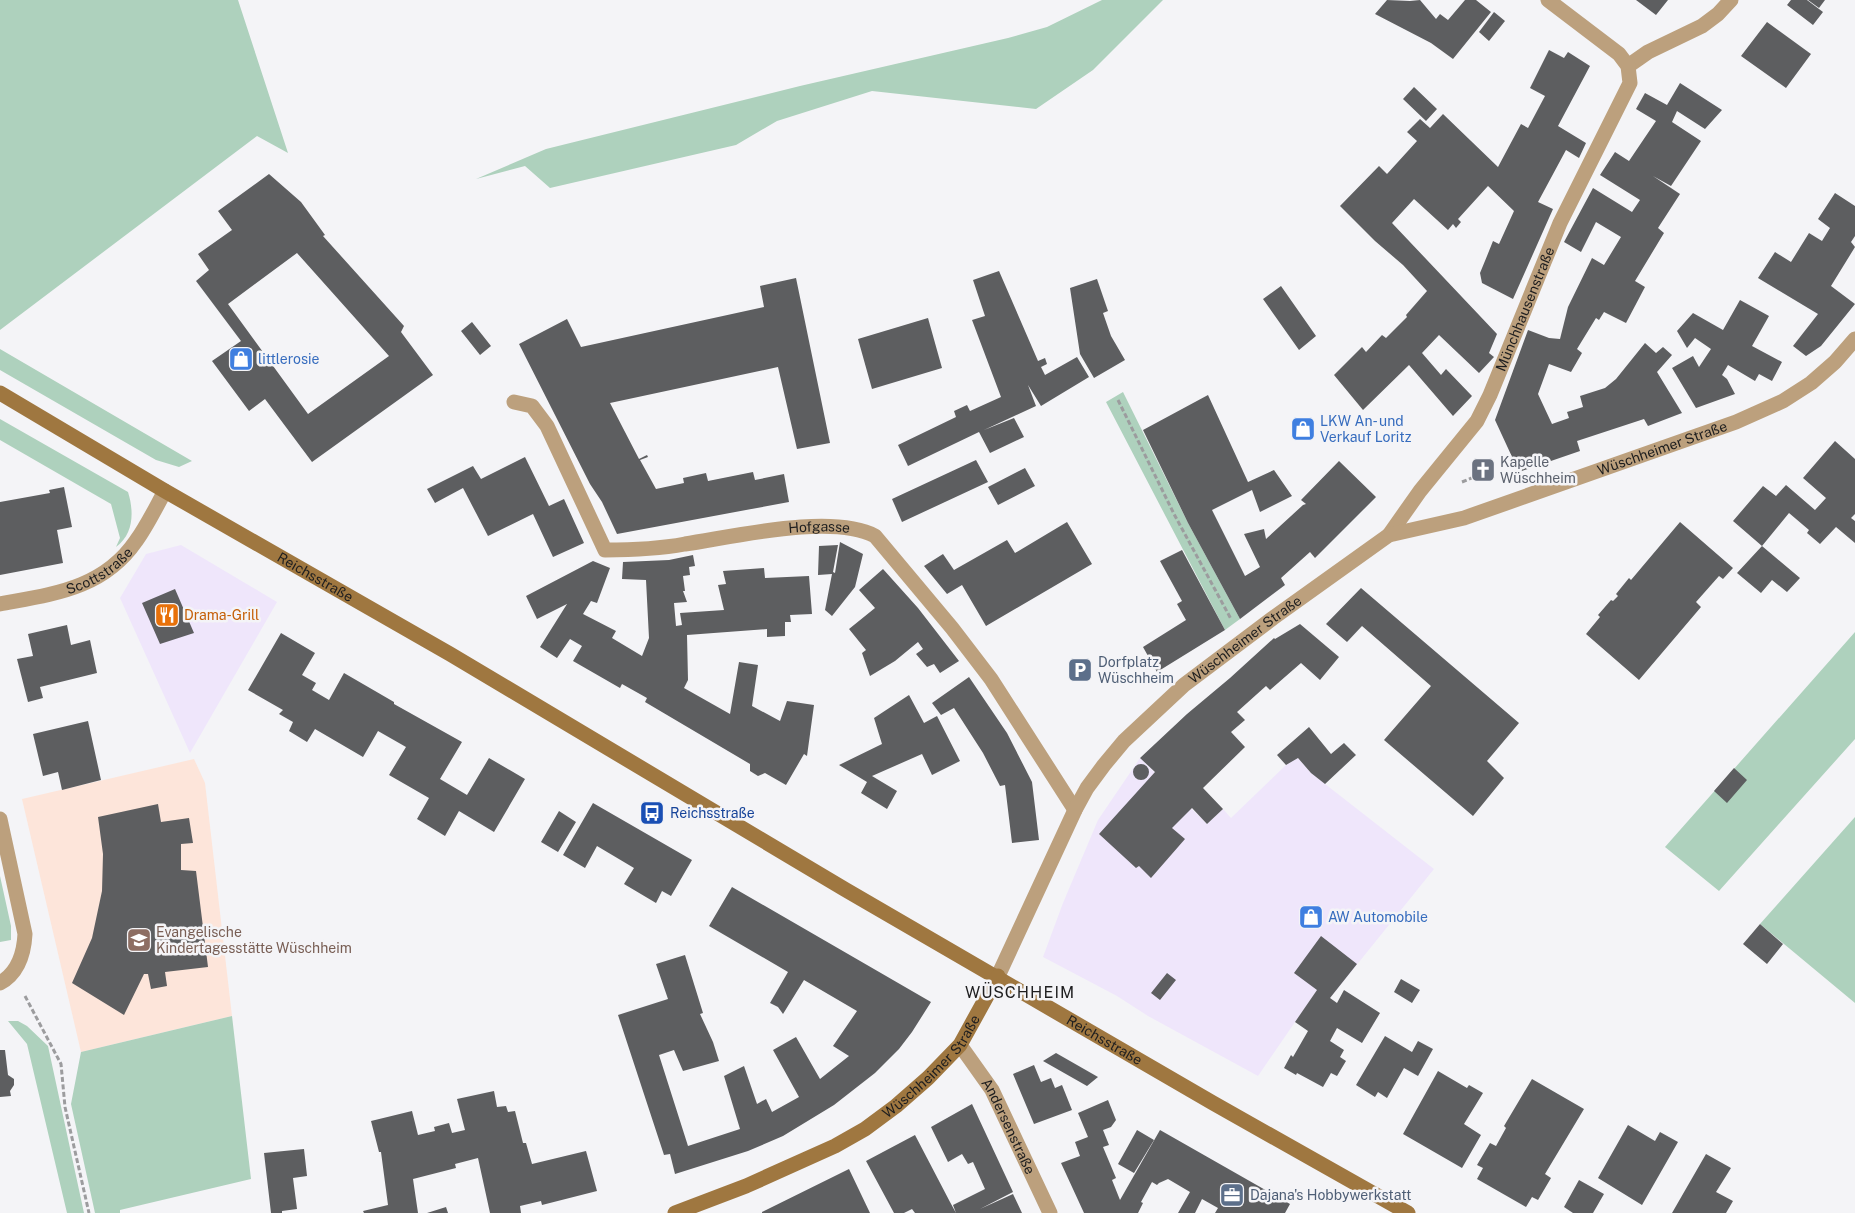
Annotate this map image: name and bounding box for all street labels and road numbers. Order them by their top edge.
street label: Münchhausenstraße [1493,244,1557,374]
street label: Wüschheimer Straße [1595,418,1729,478]
street label: Hofgasse [788,518,851,536]
street label: Scottstraße [64,544,136,597]
street label: Reichsstraße [274,549,356,605]
street label: Wüschheimer Straße [1185,592,1304,687]
street label: Wüschheimer Straße [879,1012,983,1121]
street label: Reichsstraße [1064,1012,1145,1068]
street label: Andersenstraße [978,1075,1038,1177]

